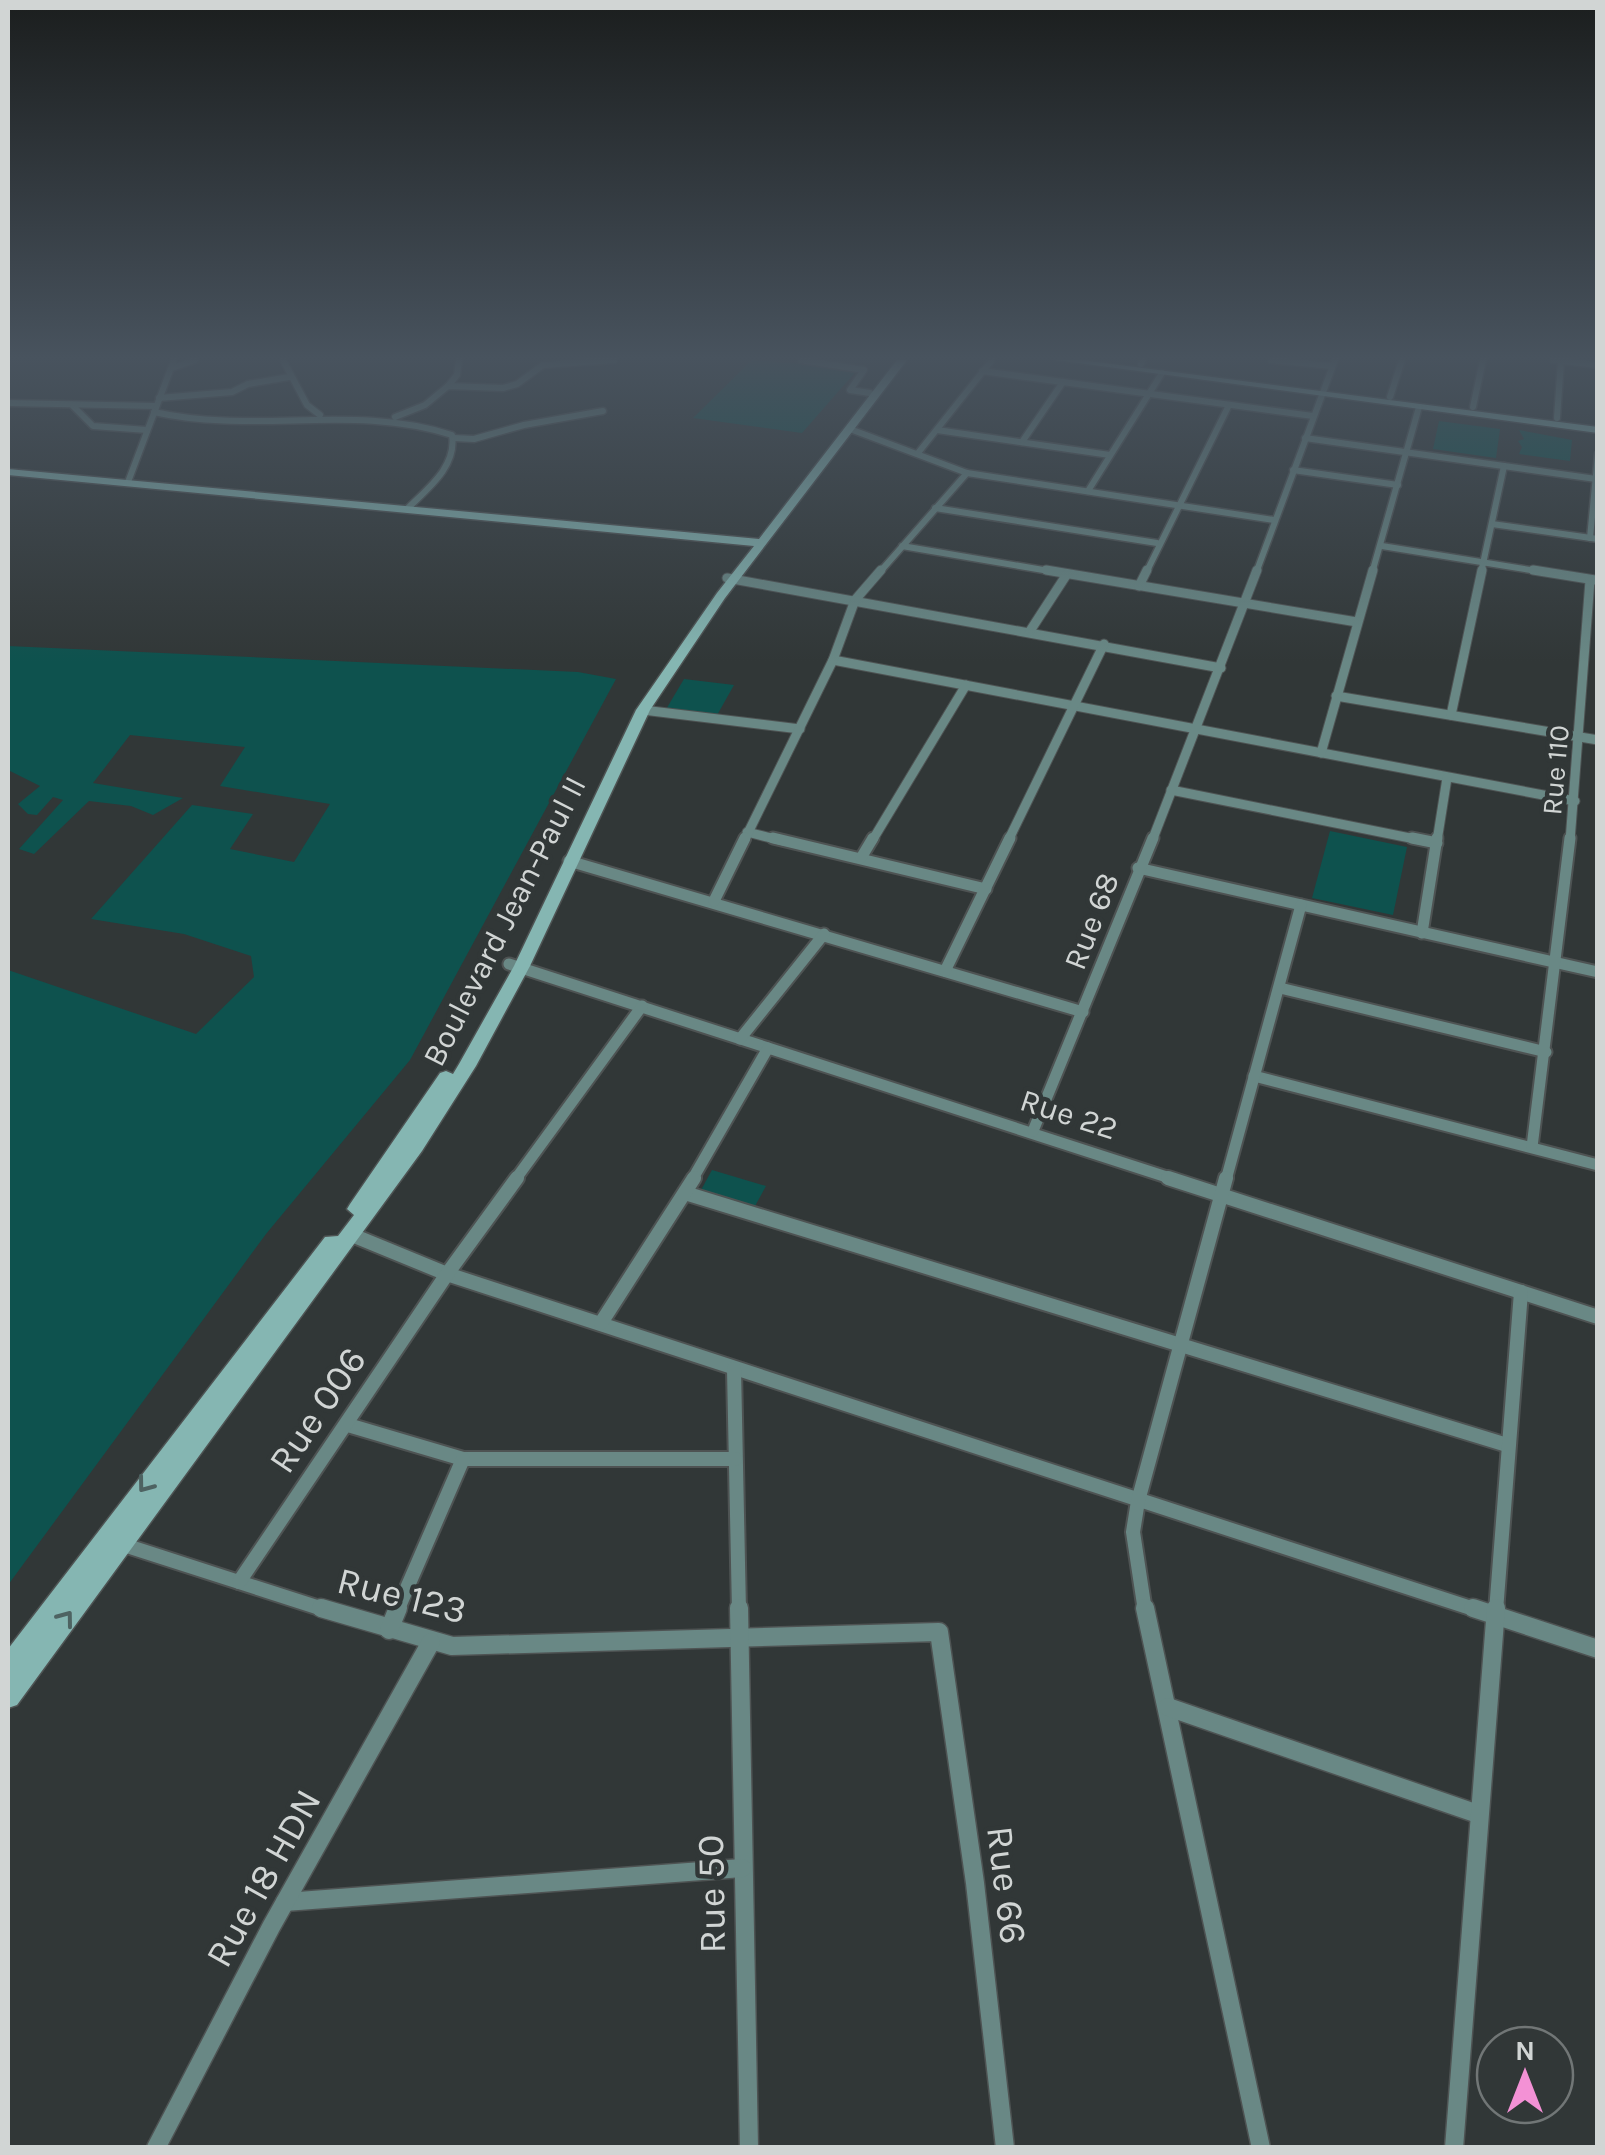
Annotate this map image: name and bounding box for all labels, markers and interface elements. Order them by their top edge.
street label: Rue 110 [1535,724,1576,816]
street label: Boulevard Jean-Paul II [415,770,594,1072]
street label: Rue 68 [1056,867,1127,975]
street label: Rue 22 [1016,1081,1122,1148]
street label: Rue 006 [259,1339,376,1482]
one-way arrow [140,1474,157,1492]
street label: Rue 123 [332,1558,471,1633]
one-way arrow [54,1611,71,1629]
street label: Rue 18 HDN [196,1782,331,1975]
street label: Rue 66 [977,1824,1036,1947]
street label: Rue 50 [688,1834,735,1954]
north arrow [1475,2025,1575,2125]
text: N [1515,2034,1535,2067]

